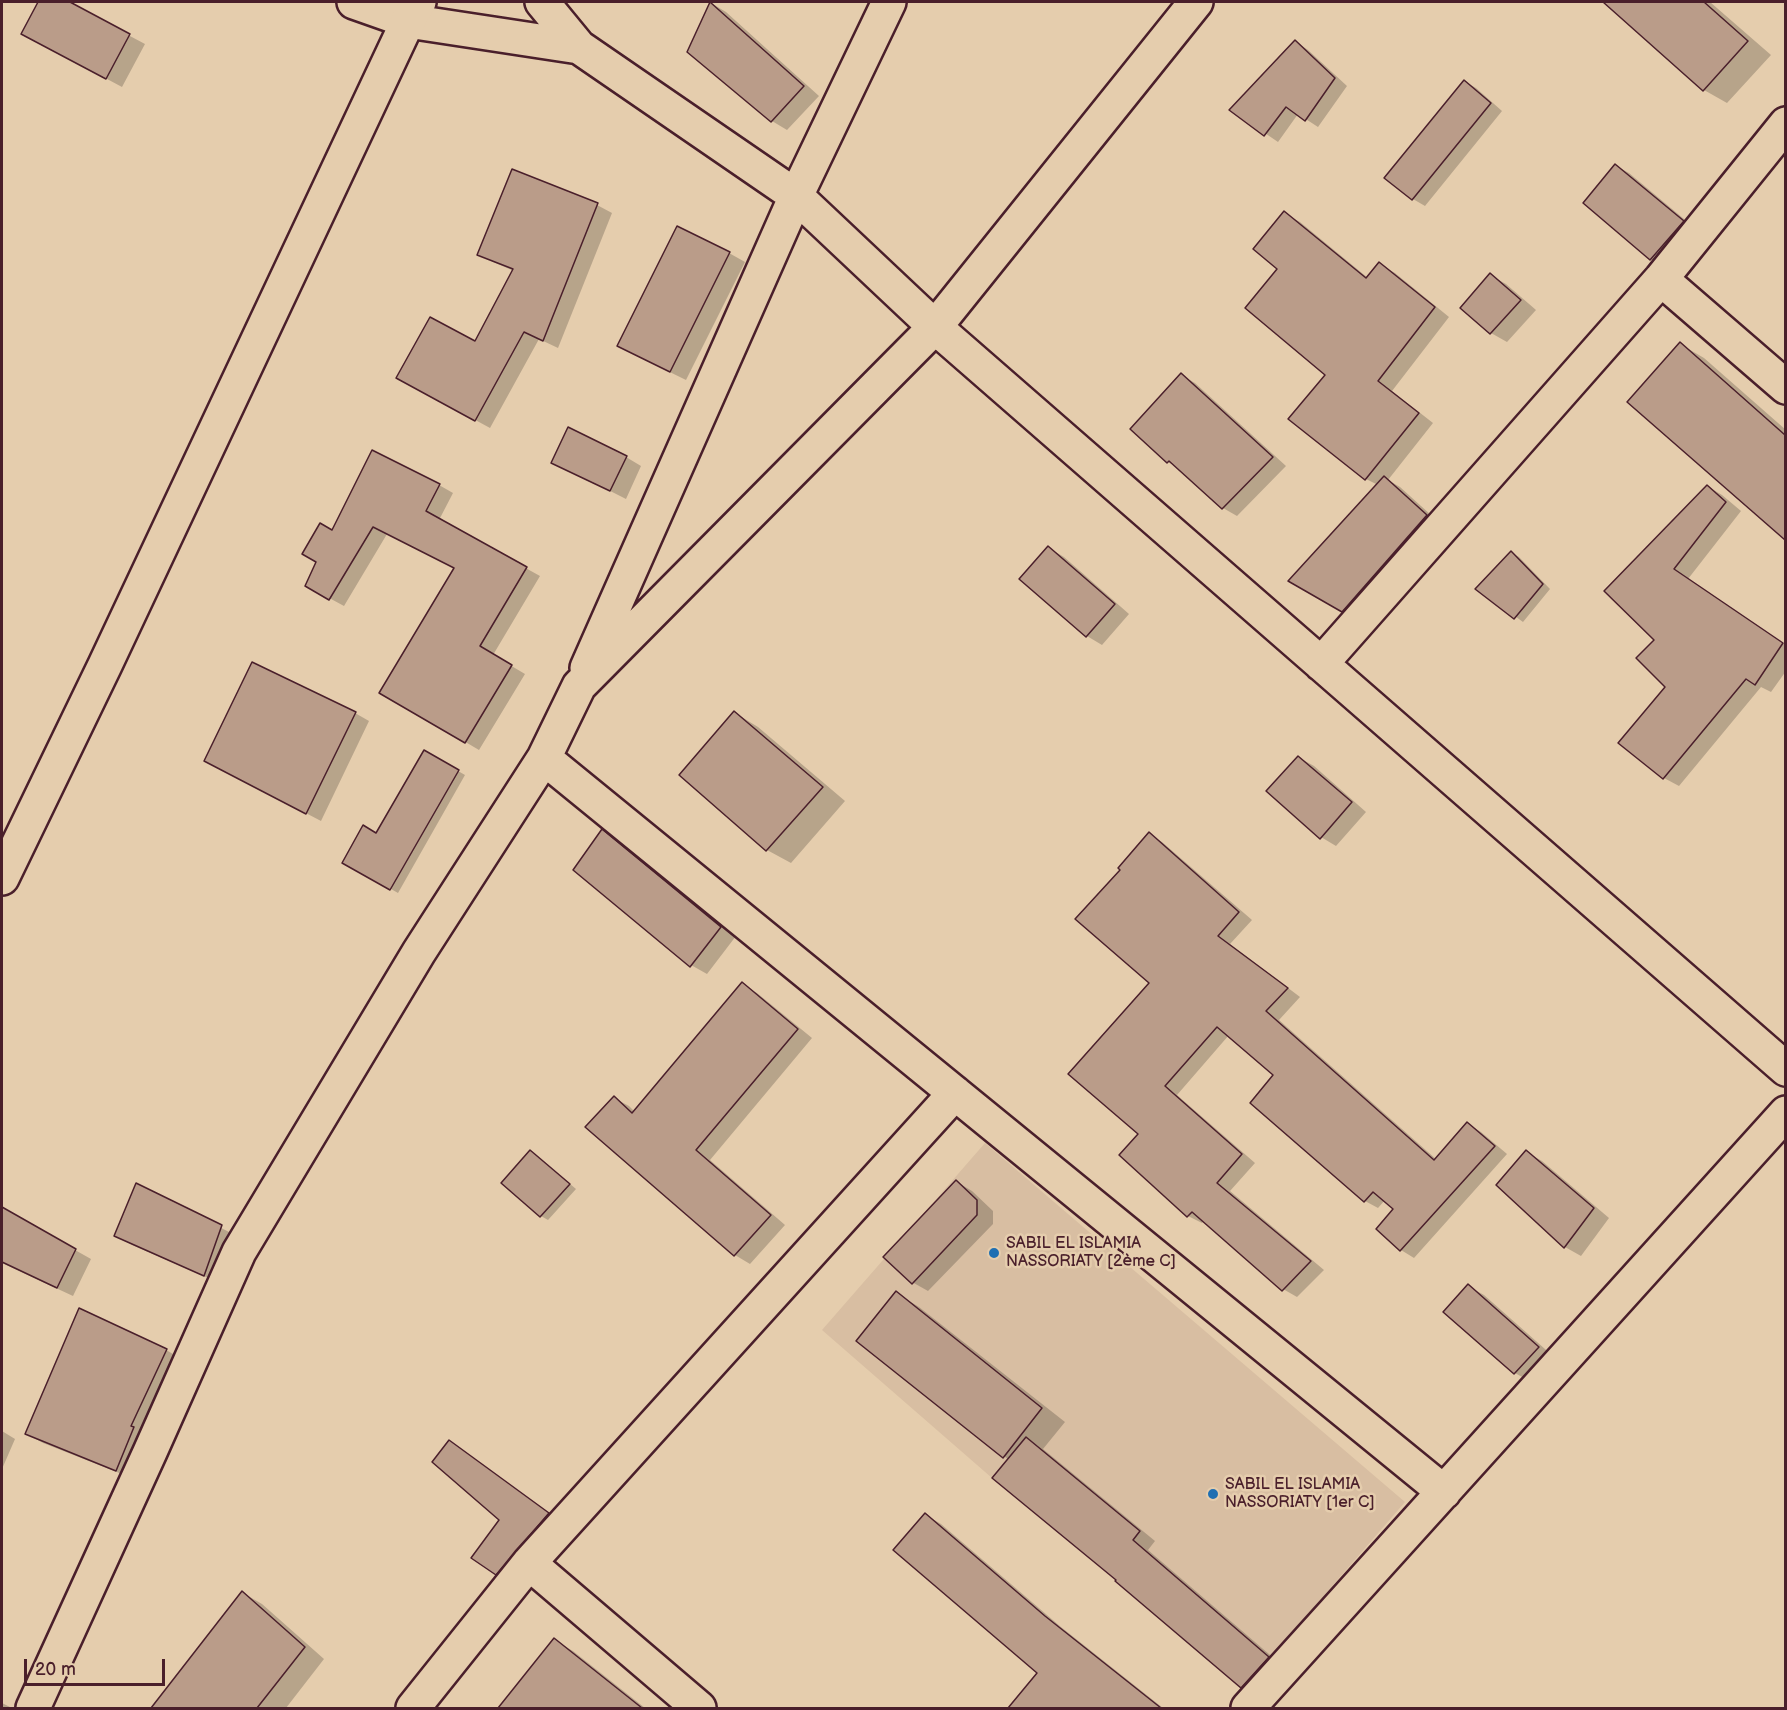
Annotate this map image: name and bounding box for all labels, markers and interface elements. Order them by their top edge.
place label: SABIL EL ISLAMIA NASSORIATY [2ème C] [1006,1234,1176,1272]
marker: SABIL EL ISLAMIA NASSORIATY [2ème C] [987,1246,1001,1260]
place label: SABIL EL ISLAMIA NASSORIATY [1er C] [1225,1475,1375,1513]
marker: SABIL EL ISLAMIA NASSORIATY [1er C] [1206,1487,1220,1501]
scale bar [27,1647,168,1685]
text: 20 m [35,1659,76,1680]

